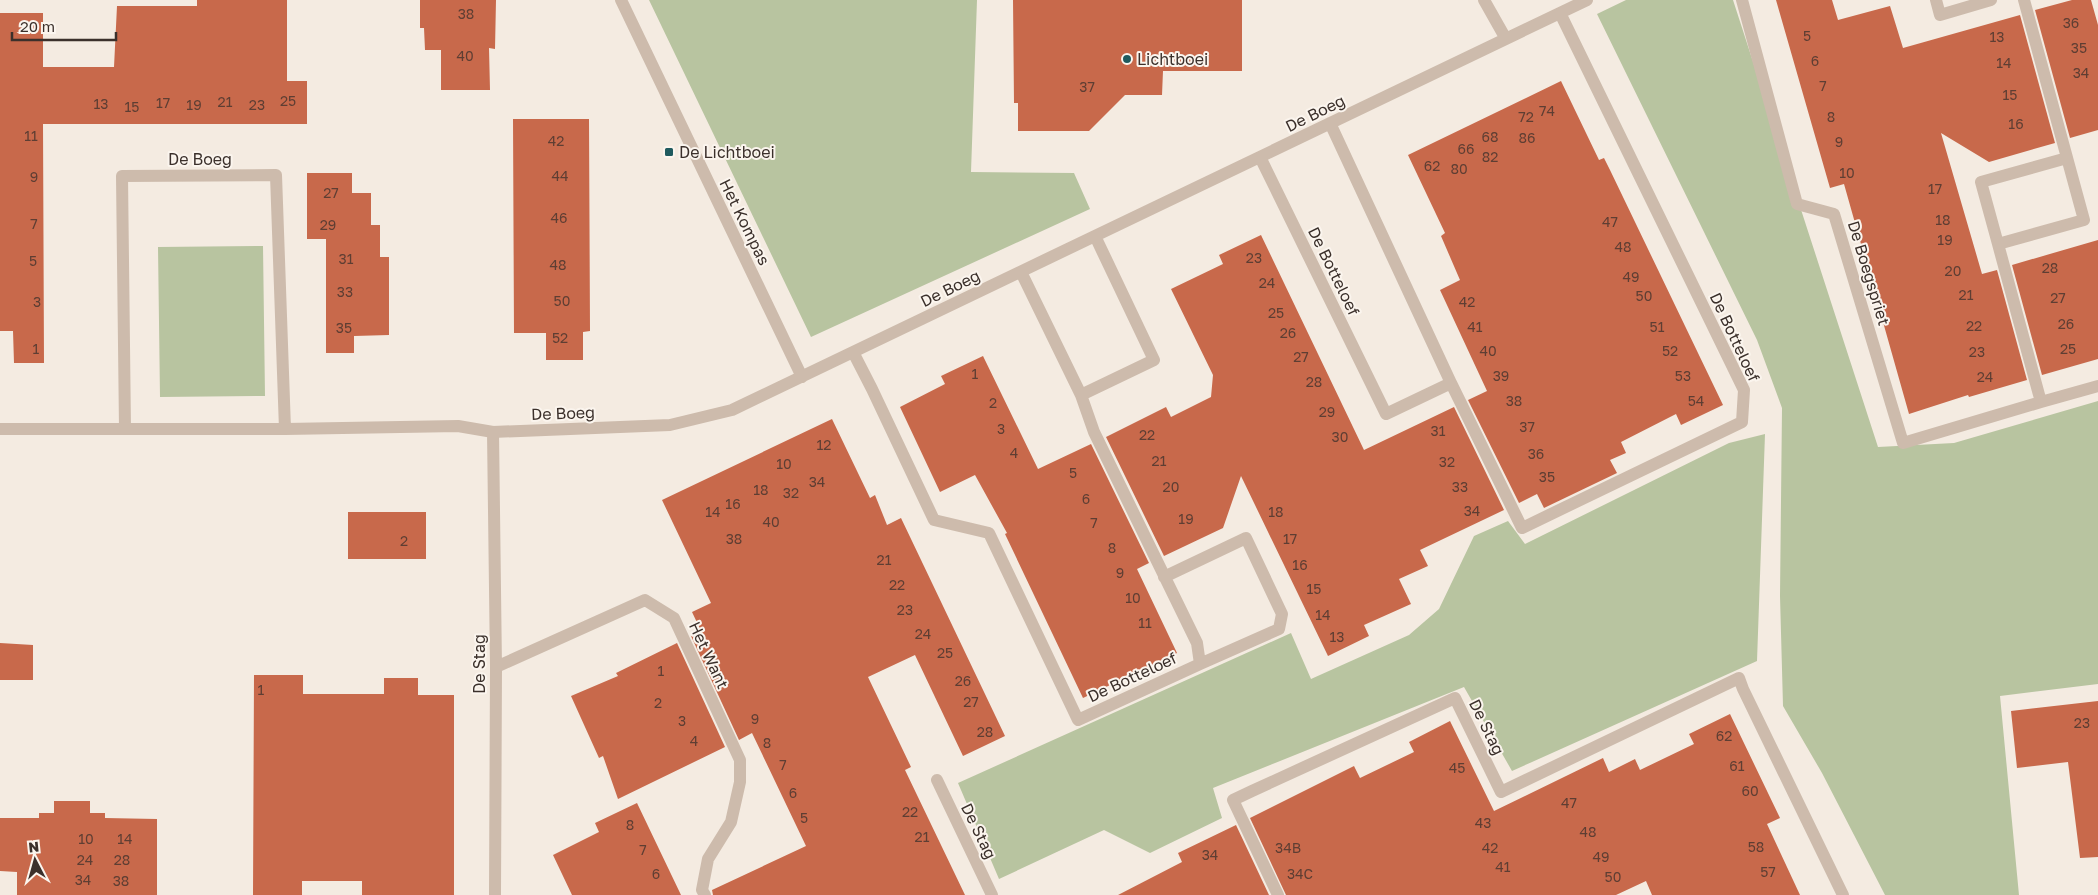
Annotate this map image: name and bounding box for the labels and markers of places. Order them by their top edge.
place label: Lichtboei [1137,49,1208,69]
marker: Lichtboei [1121,53,1133,65]
place label: De Lichtboei [679,142,775,162]
marker: De Lichtboei [663,146,675,158]

